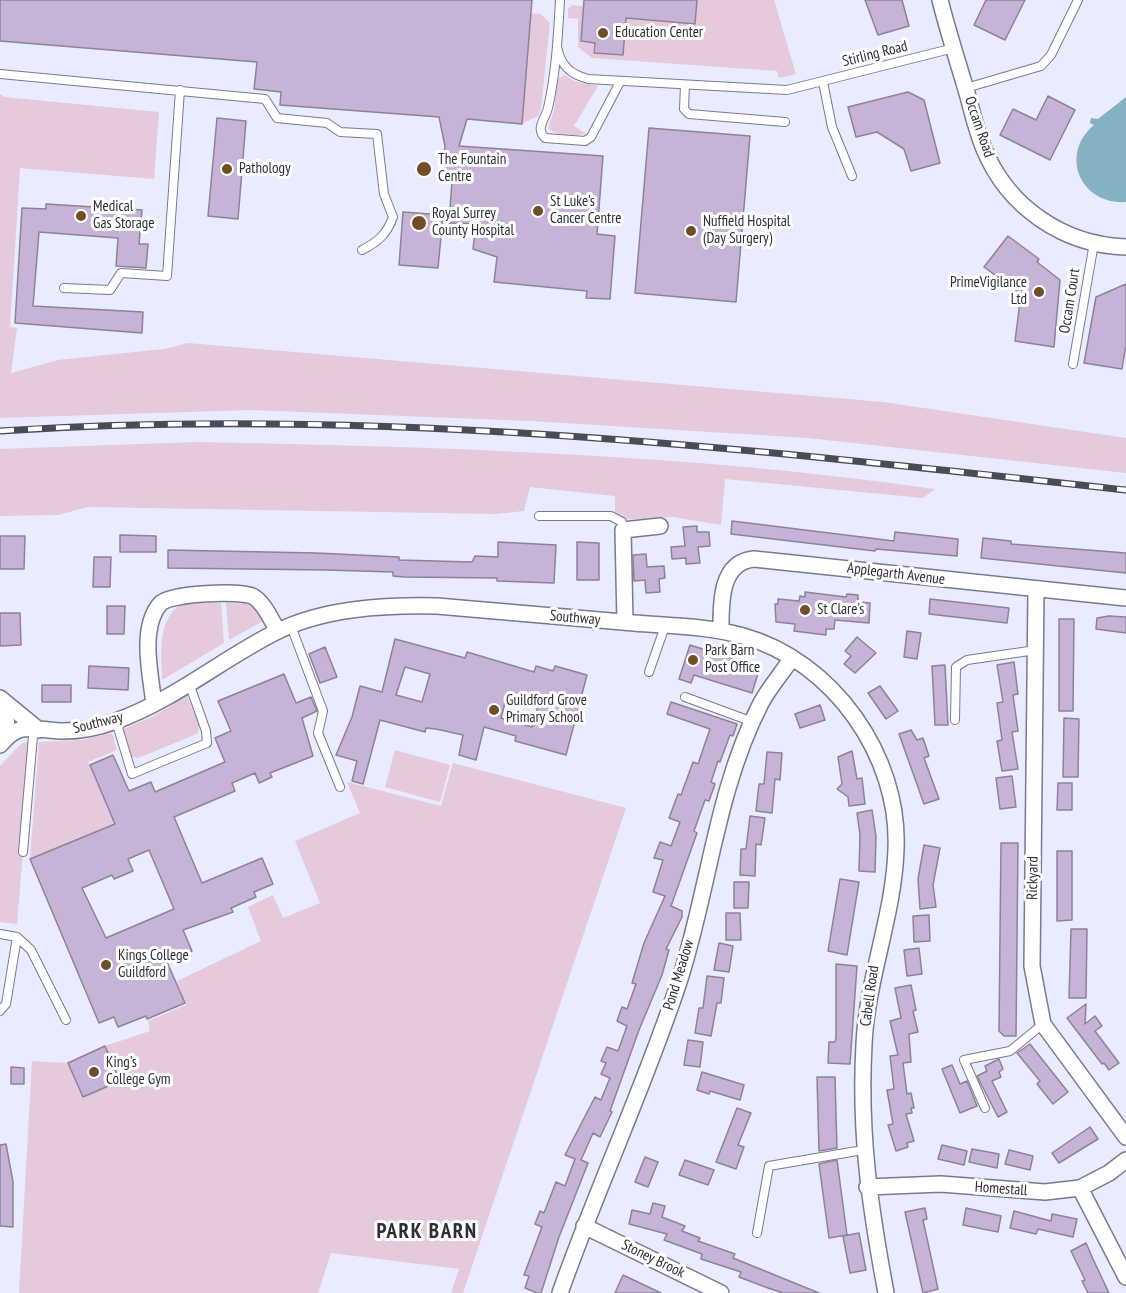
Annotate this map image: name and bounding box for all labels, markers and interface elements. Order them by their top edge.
place label: Education Center [615,24,703,42]
marker: Education Center [596,26,610,40]
street label: Stirling Road [841,37,909,71]
street label: Occam Road [960,94,998,160]
place label: The Fountain Centre [438,151,506,186]
place label: Pathology [239,160,291,178]
marker: The Fountain Centre [415,160,433,178]
marker: Pathology [220,162,234,176]
place label: St Luke's Cancer Centre [550,193,621,228]
place label: Medical Gas Storage [93,198,154,233]
marker: St Luke's Cancer Centre [531,204,545,218]
place label: Royal Surrey County Hospital [432,205,514,240]
marker: Medical Gas Storage [74,209,88,223]
place label: Nuffield Hospital (Day Surgery) [703,213,790,248]
marker: Royal Surrey County Hospital [410,214,428,232]
marker: Nuffield Hospital (Day Surgery) [684,224,698,238]
street label: Occam Court [1056,267,1084,335]
place label: PrimeVigilance Ltd [950,274,1027,309]
marker: PrimeVigilance Ltd [1032,285,1046,299]
street label: Applegarth Avenue [846,559,946,589]
place label: St Clare's [817,601,864,619]
marker: St Clare's [798,603,812,617]
street label: Southway [549,607,601,629]
place label: Park Barn Post Office [705,642,760,677]
marker: Park Barn Post Office [686,653,700,667]
place label: Guildford Grove Primary School [506,692,587,727]
marker: Guildford Grove Primary School [487,703,501,717]
street label: Southway [71,708,125,738]
street label: Rickyard [1024,856,1042,900]
street label: Pond Meadow [660,938,698,1012]
place label: Kings College Guildford [118,947,189,982]
marker: Kings College Guildford [99,958,113,972]
street label: Cabell Road [857,964,883,1028]
place label: King's College Gym [106,1054,171,1089]
marker: King's College Gym [87,1065,101,1079]
street label: Homestall [974,1178,1028,1200]
district label: PARK BARN [376,1219,478,1245]
street label: Stoney Brook [618,1236,688,1282]

